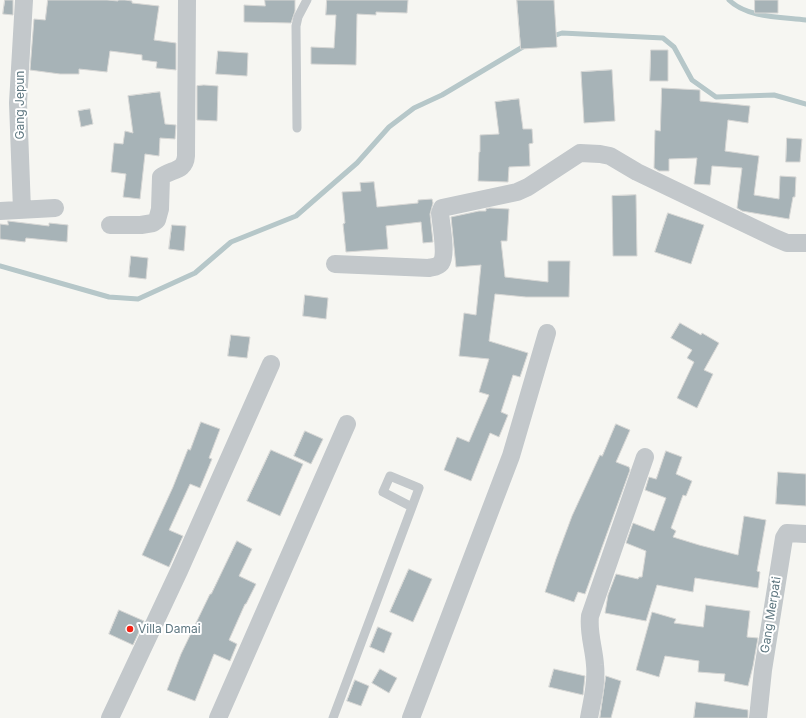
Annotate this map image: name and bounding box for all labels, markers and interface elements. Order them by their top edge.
street label: Gang Jepun [13,71,27,139]
street label: Gang Merpati [758,576,784,654]
place label: Villa Damai [138,622,201,636]
marker: Villa Damai [125,624,135,634]

